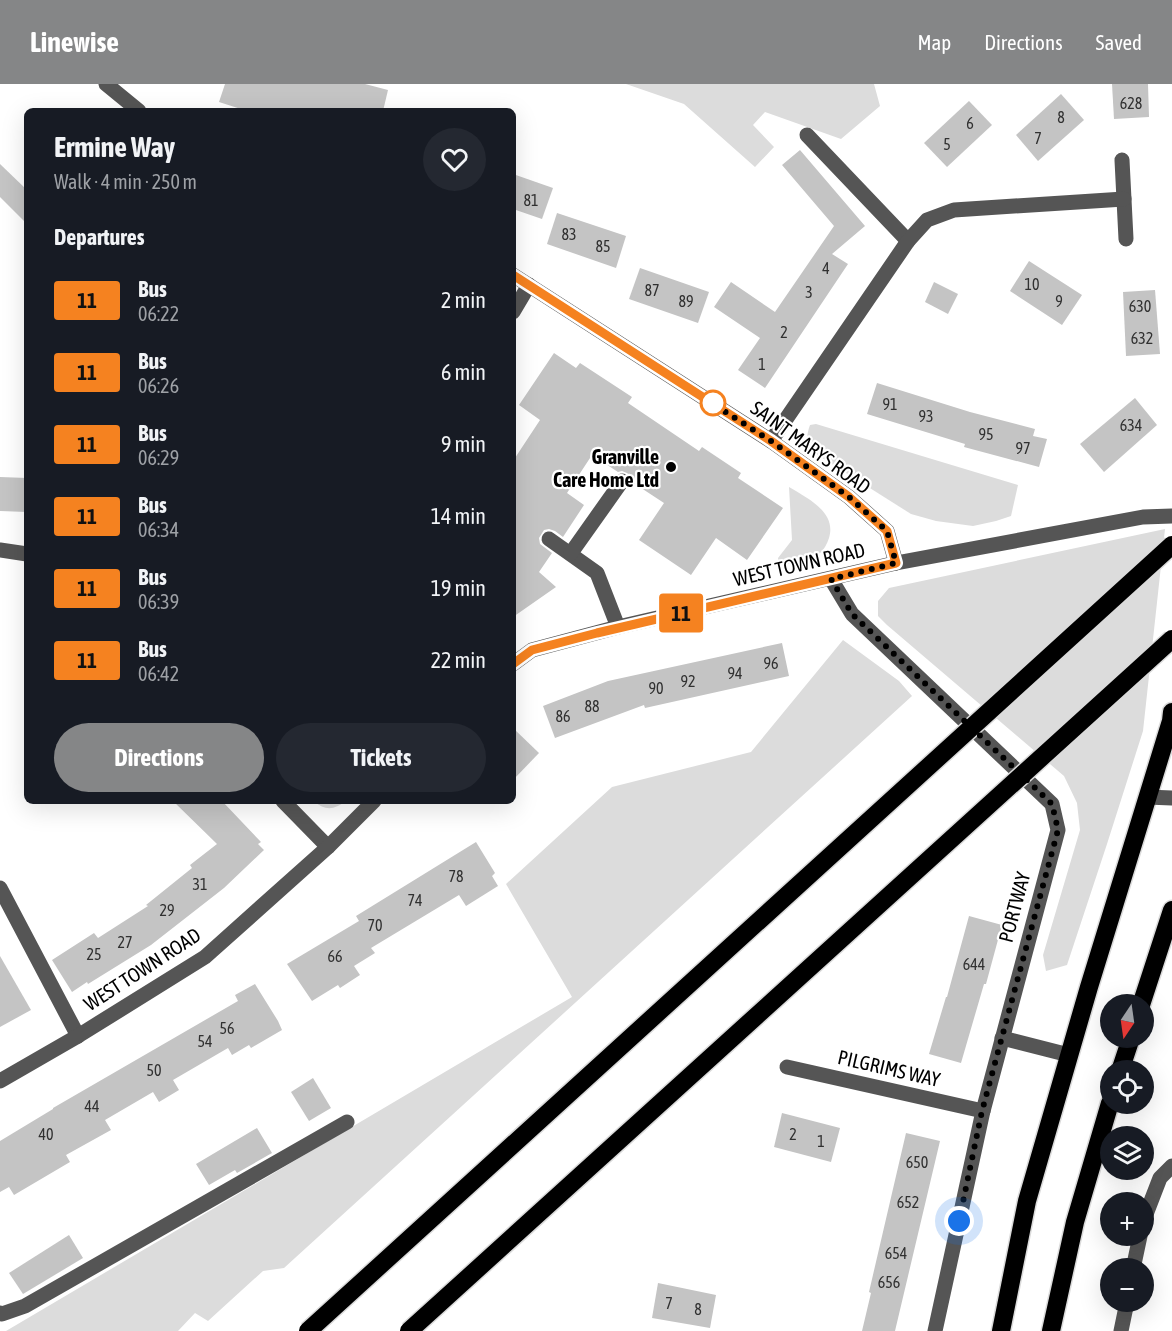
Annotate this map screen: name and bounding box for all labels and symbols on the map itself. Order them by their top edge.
house number: 628 [1120,94,1142,112]
house number: 8 [1057,108,1065,126]
house number: 6 [966,114,974,132]
house number: 7 [1034,129,1042,147]
house number: 5 [943,135,951,153]
house number: 81 [523,191,539,209]
house number: 83 [561,225,577,243]
house number: 85 [595,237,611,255]
house number: 4 [822,259,830,277]
house number: 10 [1024,275,1040,293]
house number: 87 [644,281,660,299]
house number: 3 [805,283,813,301]
house number: 89 [678,292,694,310]
house number: 9 [1055,292,1063,310]
house number: 630 [1129,297,1151,315]
house number: 2 [780,323,788,341]
house number: 632 [1131,329,1153,347]
house number: 1 [758,355,766,373]
unlabelled marker [700,390,726,416]
house number: 91 [882,395,898,413]
street label: SAINT MARYS ROAD [747,396,875,498]
house number: 93 [918,407,934,425]
house number: 634 [1120,416,1142,434]
house number: 95 [978,425,994,443]
house number: 97 [1015,439,1031,457]
place label: Granville Care Home Ltd [553,445,659,491]
marker: Granville Care Home Ltd [664,460,678,474]
street label: WEST TOWN ROAD [731,538,867,590]
line badge: 11 [654,594,708,632]
house number: 96 [763,654,779,672]
house number: 94 [727,664,743,682]
house number: 92 [680,672,696,690]
house number: 90 [648,679,664,697]
house number: 88 [584,697,600,715]
house number: 86 [555,707,571,725]
house number: 78 [448,867,464,885]
street label: PORTWAY [994,869,1034,945]
house number: 31 [192,875,208,893]
house number: 74 [407,891,423,909]
house number: 29 [159,901,175,919]
house number: 70 [367,916,383,934]
street label: WEST TOWN ROAD [79,923,205,1015]
house number: 27 [117,933,133,951]
house number: 25 [86,945,102,963]
house number: 66 [327,947,343,965]
house number: 644 [963,955,985,973]
north arrow [1100,994,1154,1048]
house number: 56 [219,1019,235,1037]
house number: 54 [197,1032,213,1050]
street label: PILGRIMS WAY [836,1045,942,1091]
house number: 50 [146,1061,162,1079]
house number: 44 [84,1097,100,1115]
house number: 40 [38,1125,54,1143]
house number: 2 [789,1125,797,1143]
house number: 1 [817,1132,825,1150]
house number: 650 [906,1153,928,1171]
house number: 652 [897,1193,919,1211]
your location [944,1206,974,1236]
house number: 654 [885,1244,907,1262]
house number: 656 [878,1273,900,1291]
house number: 7 [665,1294,673,1312]
house number: 8 [694,1300,702,1318]

